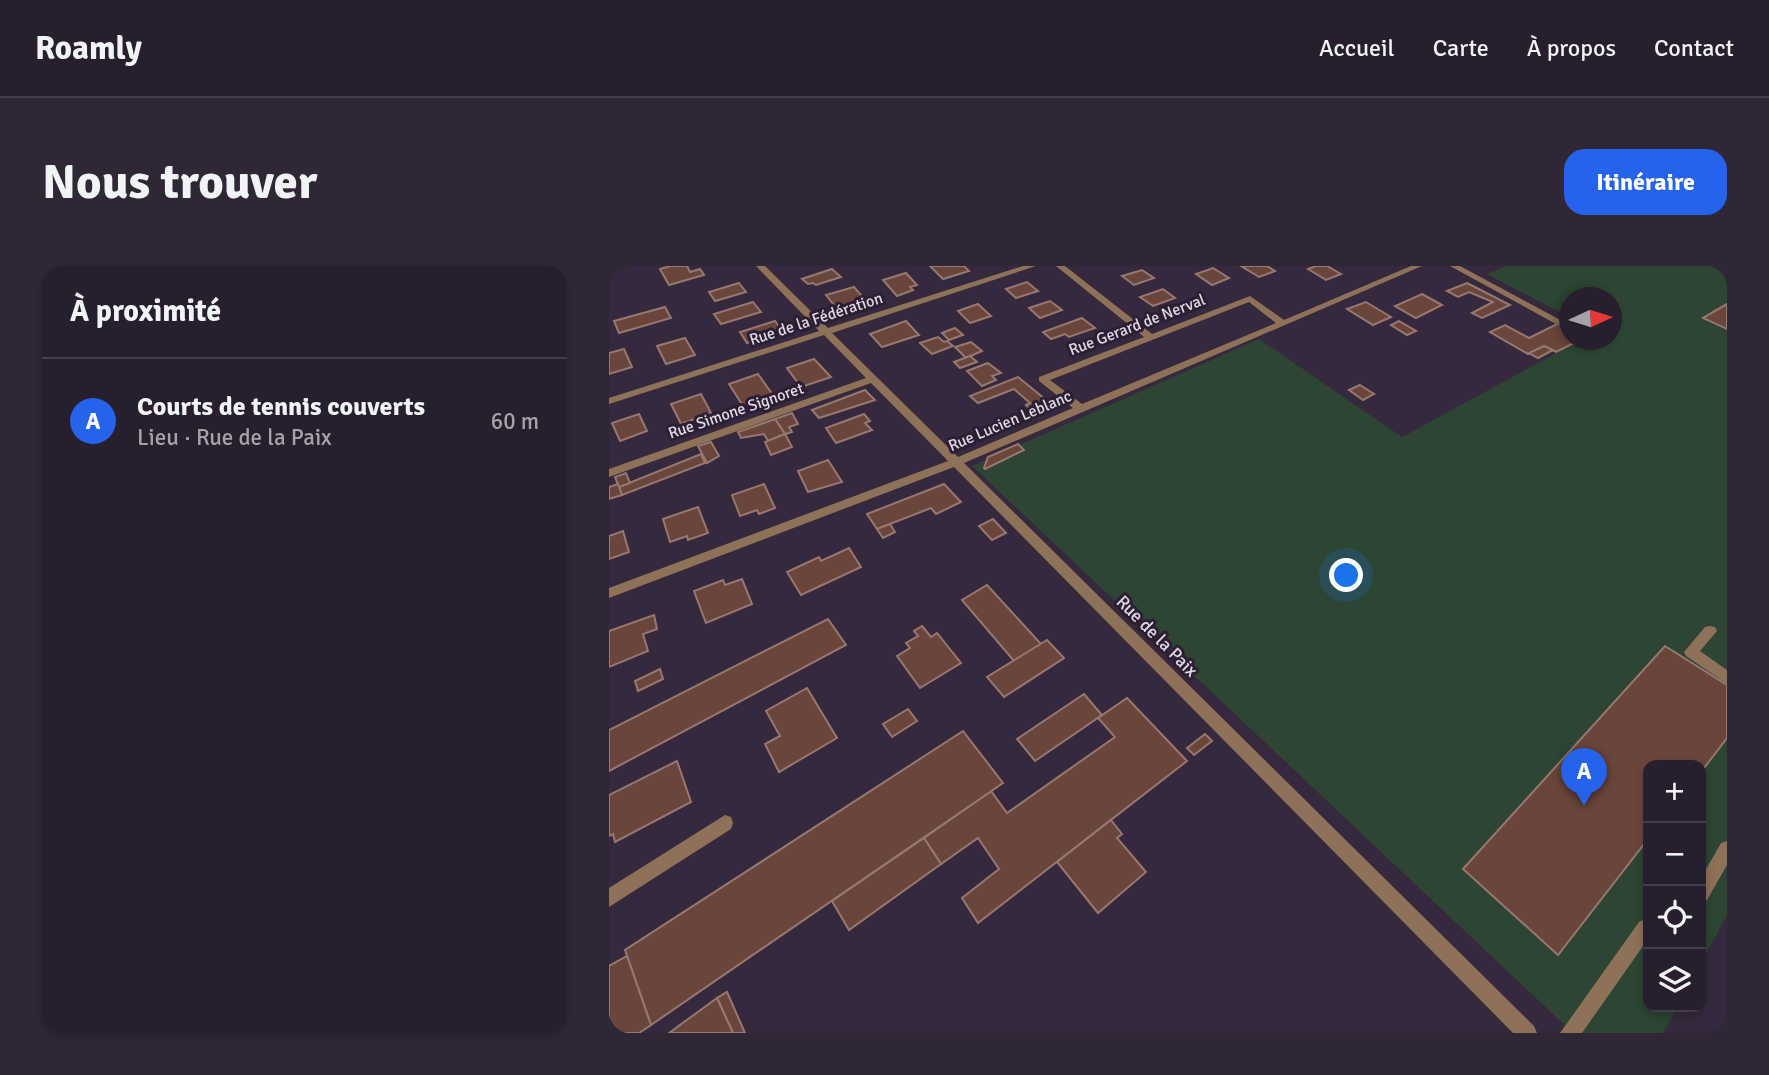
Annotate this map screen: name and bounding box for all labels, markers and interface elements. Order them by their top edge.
text: Roamly [35,28,142,69]
text: Accueil [1319,33,1395,63]
text: Carte [1433,33,1489,63]
text: À propos [1527,33,1616,63]
text: Contact [1654,33,1734,63]
button: Itinéraire [1564,149,1727,215]
text: Nous trouver [42,152,317,212]
north arrow [1559,287,1622,350]
street label: Rue de la Fédération [747,288,885,350]
street label: Rue Gerard de Nerval [1066,290,1208,360]
text: À proximité [70,293,221,330]
street label: Rue Simone Signoret [666,378,807,444]
street label: Rue Lucien Leblanc [945,386,1075,456]
text: Courts de tennis couverts [137,391,425,423]
text: A [86,407,100,436]
text: 60 m [491,407,539,436]
text: Lieu · Rue de la Paix [137,423,332,452]
your location [1329,558,1363,592]
street label: Rue de la Paix [1112,591,1203,682]
pin: A [1561,748,1607,806]
map controls [1643,760,1706,1012]
button: + [1643,760,1706,823]
button: − [1643,823,1706,886]
button: locate [1643,886,1706,949]
button: layers [1643,949,1706,1012]

